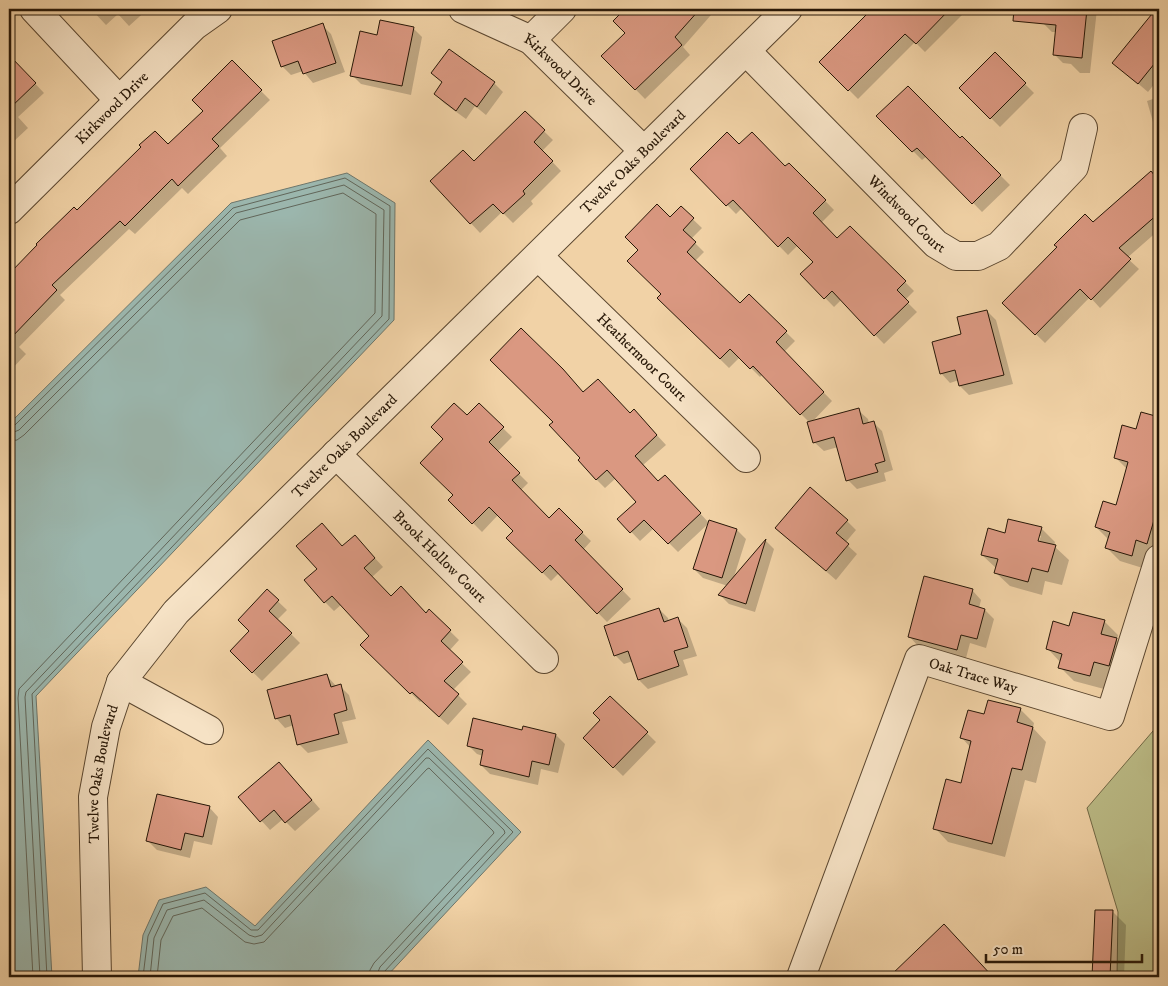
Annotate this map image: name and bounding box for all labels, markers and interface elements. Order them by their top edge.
street label: Kirkwood Drive [521,29,601,109]
street label: Kirkwood Drive [71,67,152,148]
street label: Twelve Oaks Boulevard [576,105,690,218]
street label: Windwood Court [863,170,949,257]
street label: Heathermoor Court [593,309,691,405]
street label: Twelve Oaks Boulevard [288,390,401,502]
street label: Brook Hollow Court [389,506,491,607]
street label: Oak Trace Way [927,653,1021,698]
street label: Twelve Oaks Boulevard [83,702,122,844]
scale bar [986,931,1142,963]
text: 50 m [993,940,1023,959]

